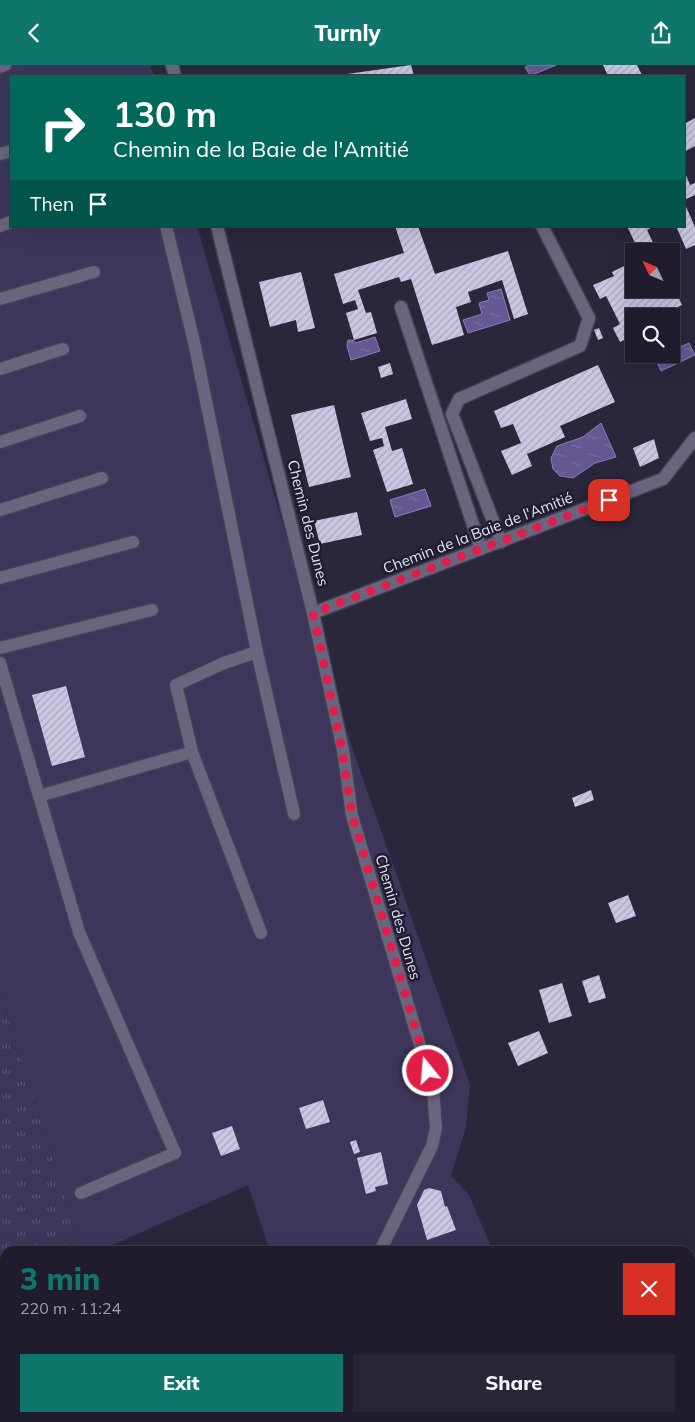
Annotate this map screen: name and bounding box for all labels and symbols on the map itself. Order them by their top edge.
north arrow [625,243,680,297]
street label: Chemin des Dunes [284,458,333,588]
pin [588,479,630,521]
street label: Chemin de la Baie de l'Amitié [380,488,575,578]
street label: Chemin des Dunes [372,852,425,982]
position arrow [401,1044,453,1096]

